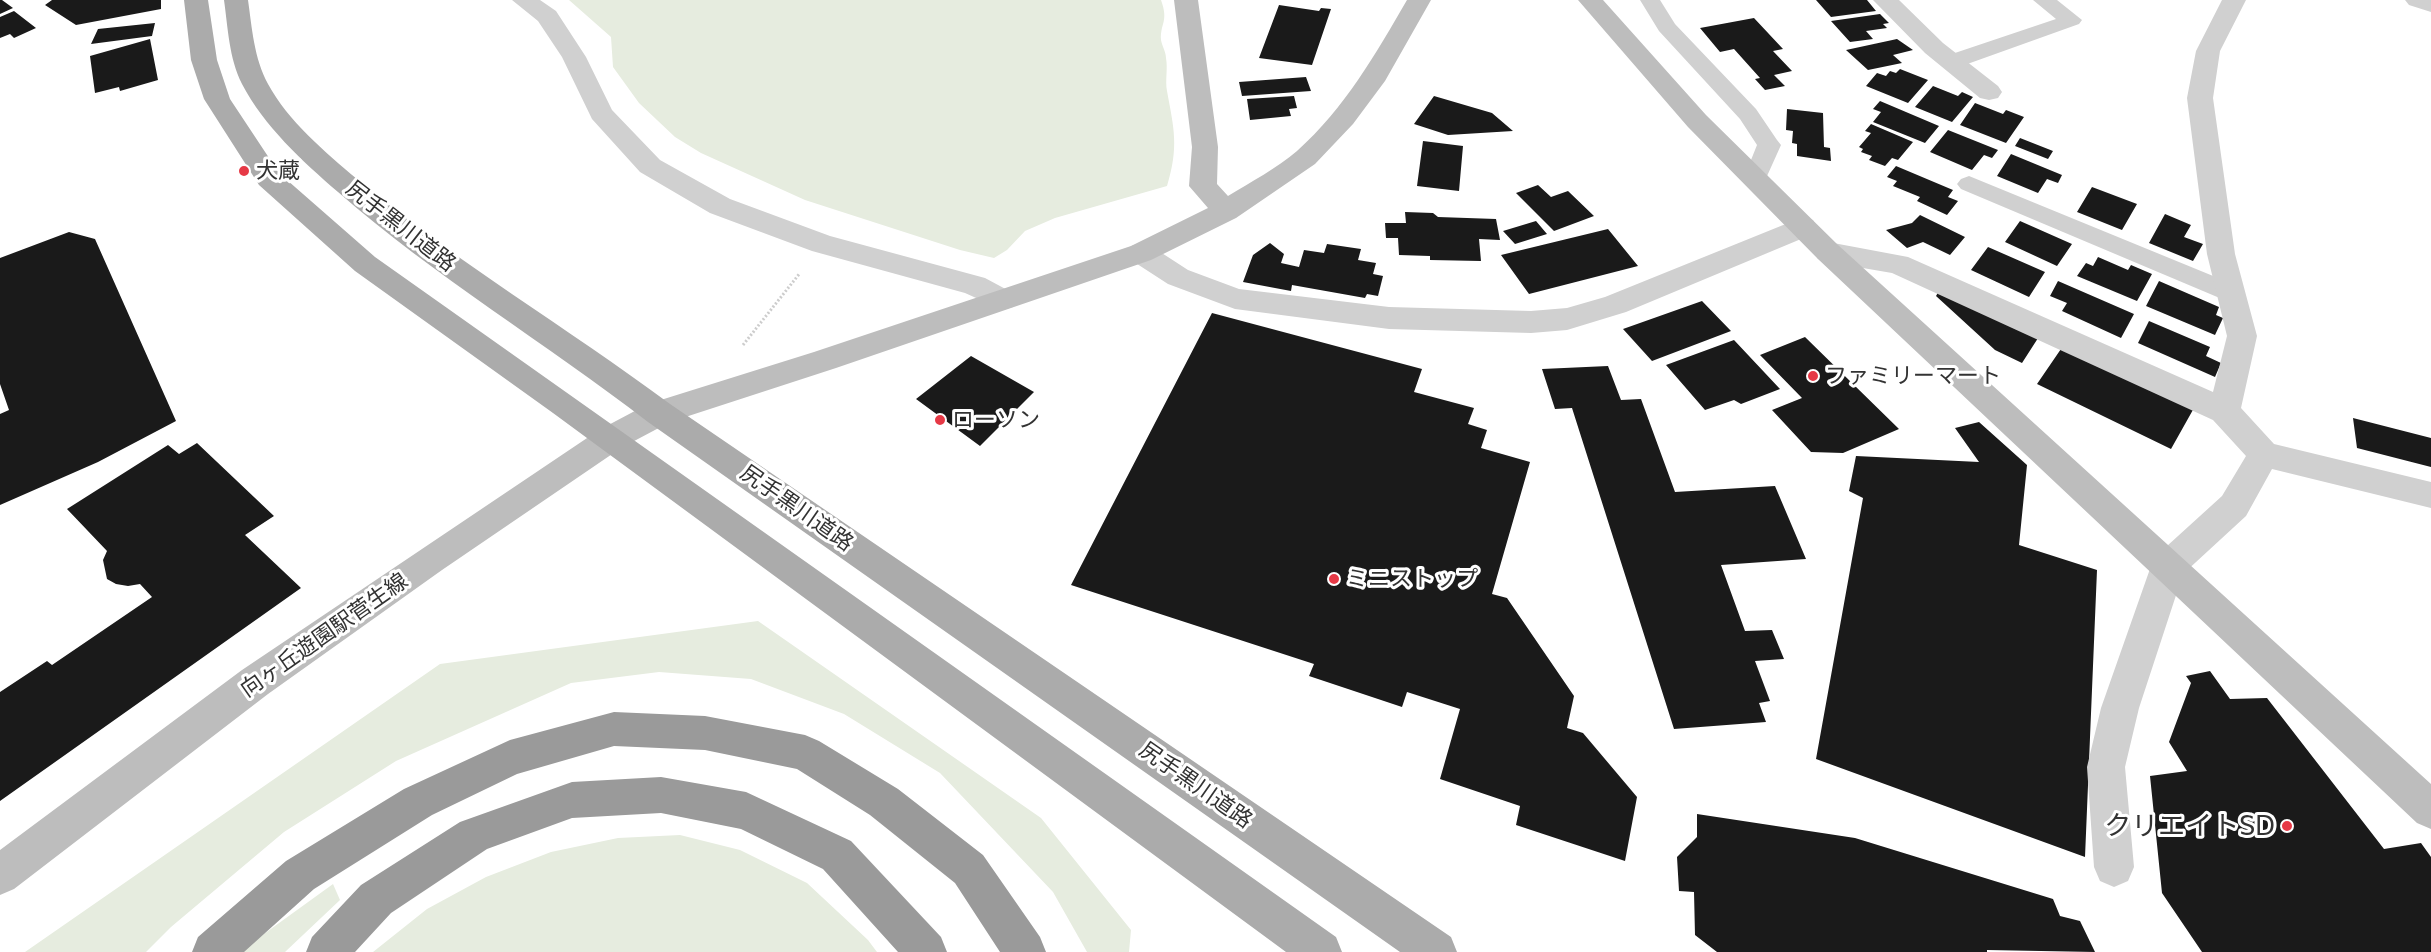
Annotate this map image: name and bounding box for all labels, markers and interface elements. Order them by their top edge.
place label: 犬蔵 [256,158,300,184]
marker: 犬蔵 [237,164,251,178]
street label: 尻手黒川道路 [341,175,461,277]
place label: ファミリーマート [1825,363,2001,389]
marker: ファミリーマート [1806,369,1820,383]
place label: ローソン [952,407,1040,433]
marker: ローソン [933,413,947,427]
street label: 尻手黒川道路 [735,459,859,557]
place label: ミニストップ [1346,566,1478,592]
street label: 向ヶ丘遊園駅菅生線 [235,567,413,703]
marker: ミニストップ [1327,572,1341,586]
street label: 尻手黒川道路 [1134,736,1258,834]
place label: クリエイトSD [2104,810,2275,842]
marker: クリエイトSD [2280,819,2294,833]

